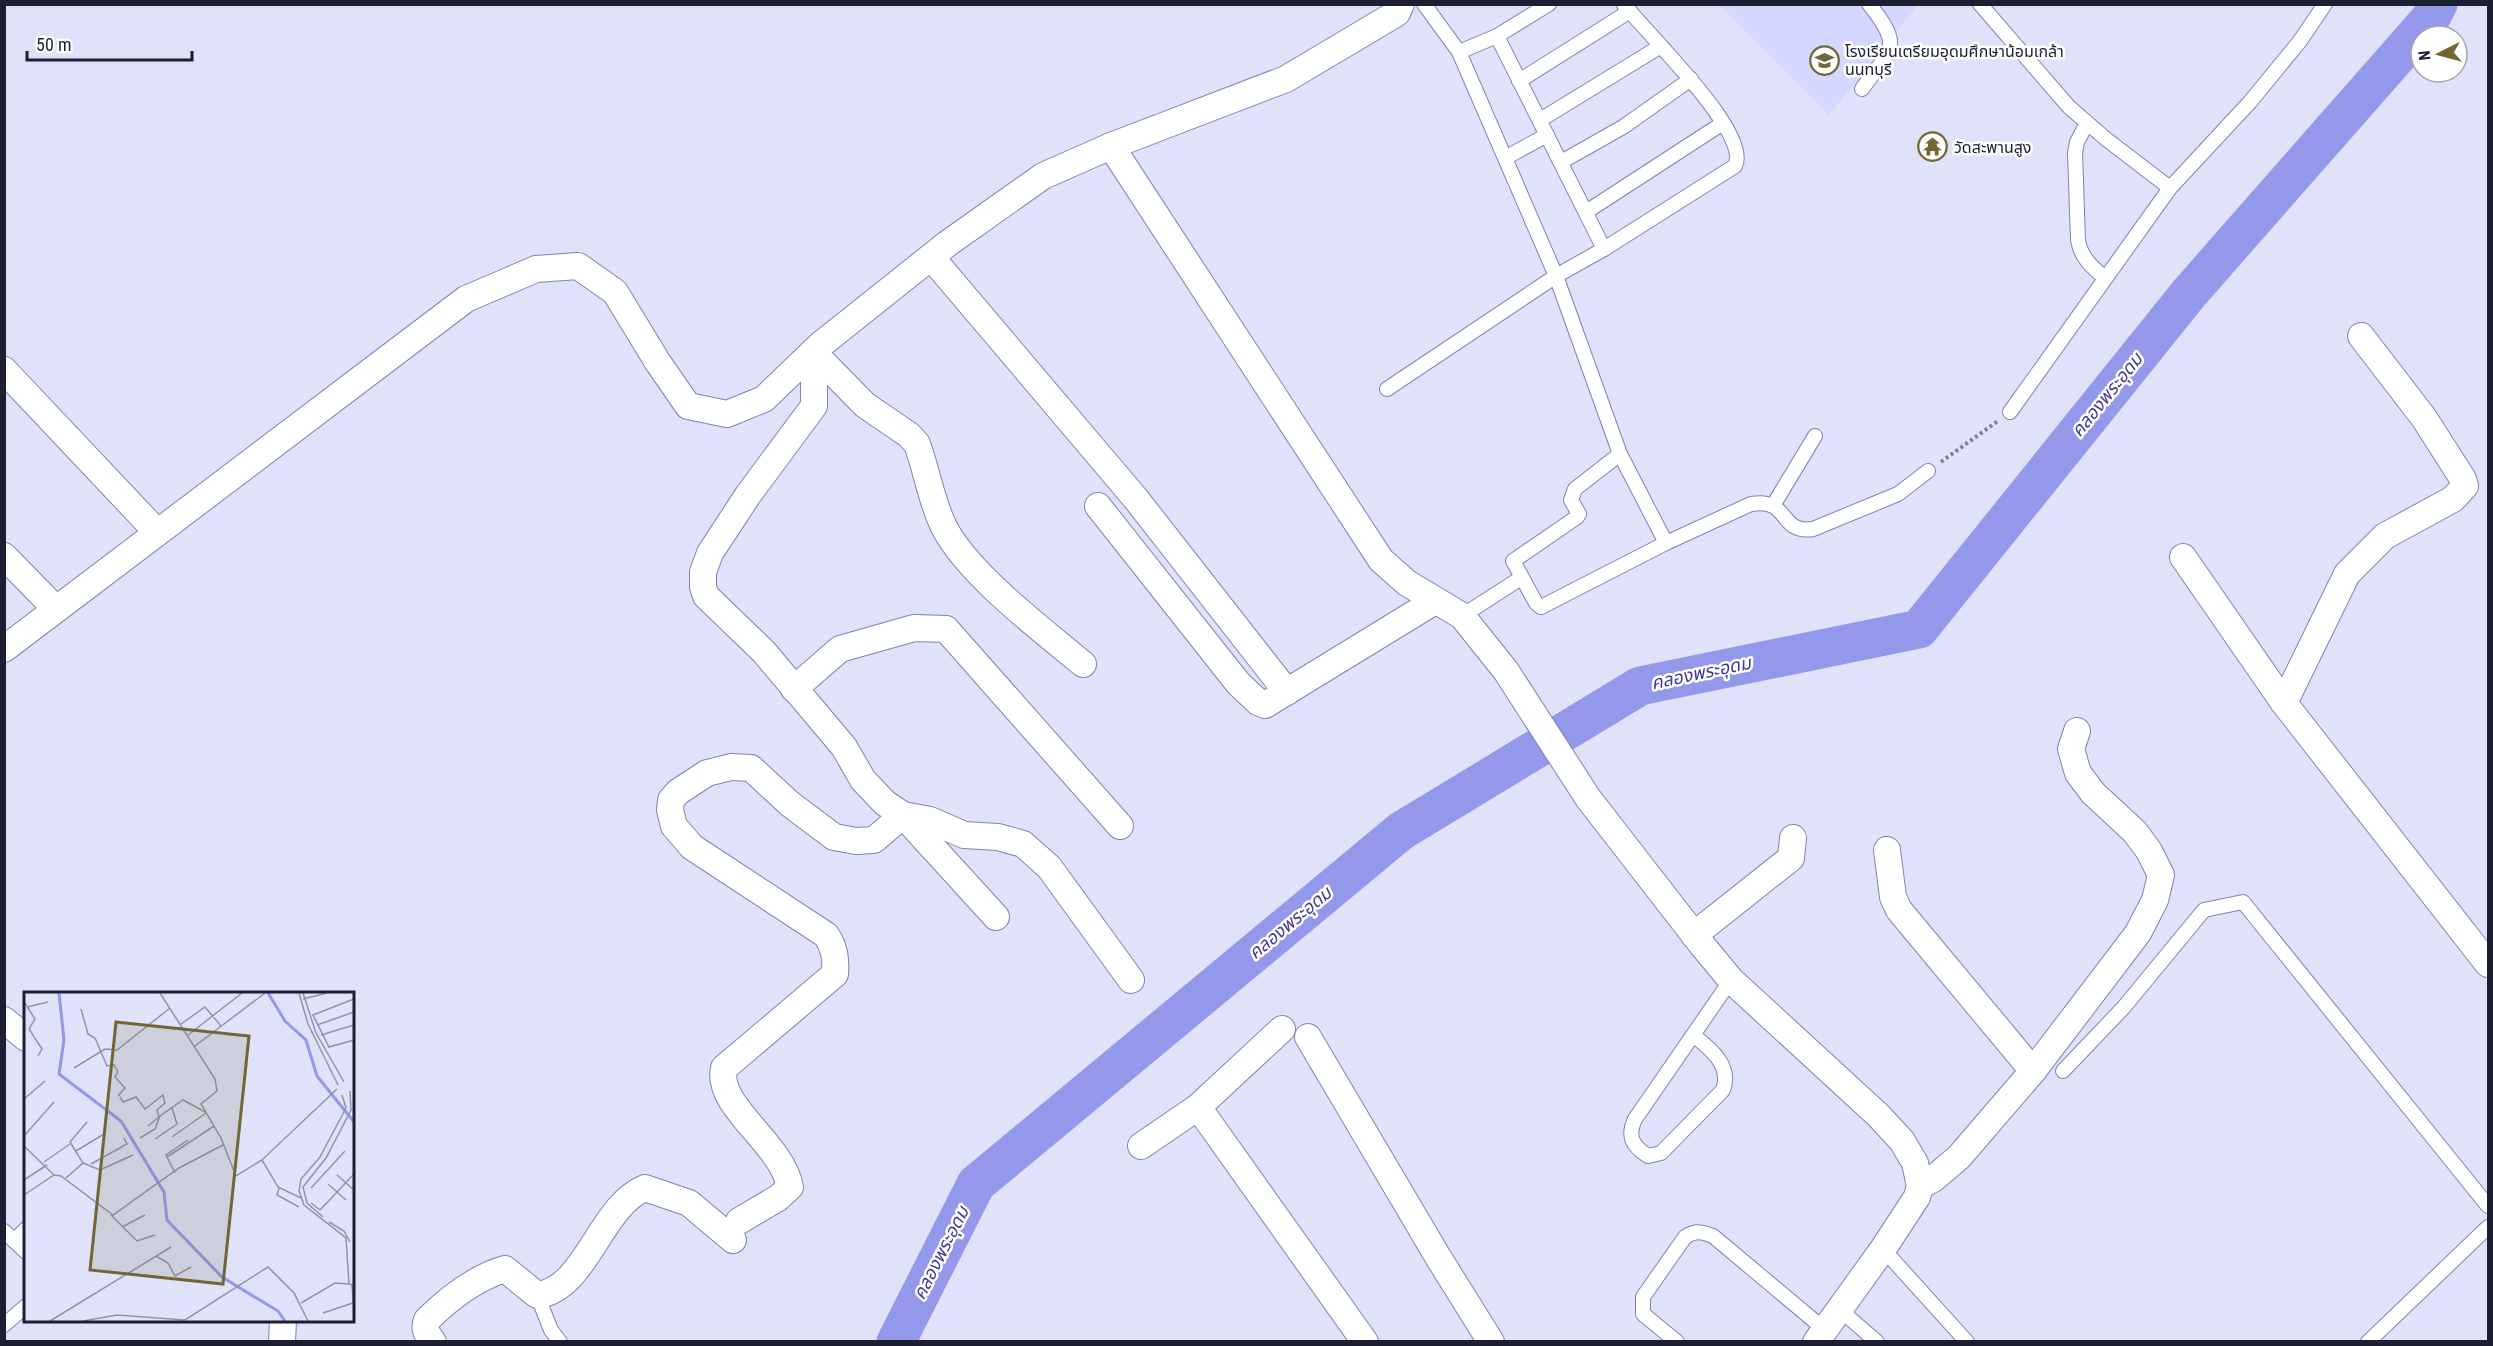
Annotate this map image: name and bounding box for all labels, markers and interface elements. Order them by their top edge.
scale bar [27,24,192,62]
north arrow [2409,24,2469,84]
text: 50 m [36,34,71,55]
place label: โรงเรียนเตรียมอุดมศึกษาน้อมเกล้า นนทบุรี [1845,42,2064,79]
school or university icon: โรงเรียนเตรียมอุดมศึกษาน้อมเกล้า นนทบุรี [1808,44,1840,76]
text: N [2415,50,2435,61]
temple icon: วัดสะพานสูง [1917,131,1949,163]
place label: วัดสะพานสูง [1954,138,2031,157]
water label: คลองพระอุดม [2067,347,2149,441]
water label: คลองพระอุดม [1649,651,1755,694]
water label: คลองพระอุดม [1244,881,1337,964]
inset map [24,992,354,1322]
water label: คลองพระอุดม [908,1201,975,1303]

